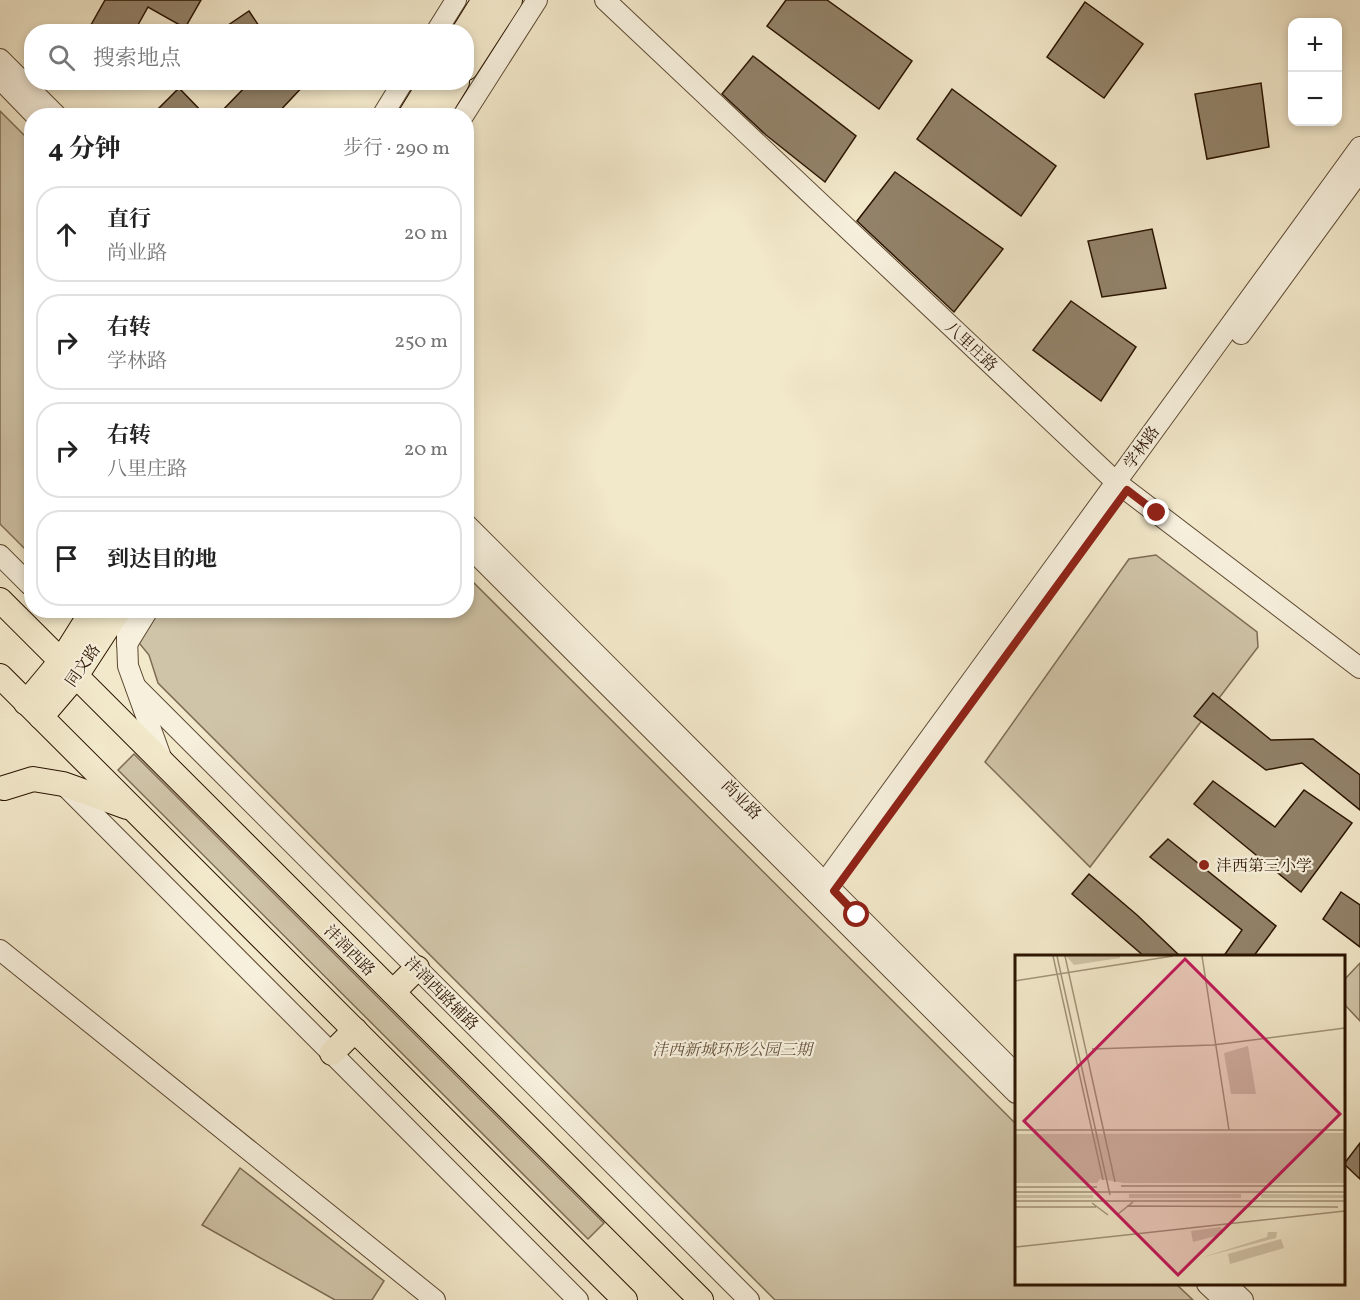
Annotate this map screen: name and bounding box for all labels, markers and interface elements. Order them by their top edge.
map controls [1288,18,1342,126]
button: + [1288,18,1342,72]
search box [24,24,474,90]
icon: search [45,41,78,74]
text: 搜索地点 [93,44,181,75]
button: − [1288,72,1342,126]
text: 4 分钟 [48,132,121,168]
text: 步行 · 290 m [343,135,450,163]
text: 直行 [107,205,151,236]
icon: ahead [50,218,83,251]
text: 20 m [404,220,448,248]
text: 尚业路 [107,240,167,268]
text: 右转 [107,313,151,344]
street label: 八里庄路 [940,318,1002,377]
icon: right [50,326,83,359]
text: 250 m [394,328,448,356]
text: 学林路 [107,348,167,376]
text: 右转 [107,421,151,452]
street label: 学林路 [1120,422,1166,474]
icon: right [50,434,83,467]
text: 20 m [404,436,448,464]
text: 八里庄路 [107,456,187,484]
route end [1143,499,1169,525]
icon: arrive [50,542,83,575]
text: 到达目的地 [107,545,217,576]
street label: 同文路 [61,640,106,692]
street label: 尚业路 [716,776,765,825]
place label: 沣西第三小学 [1216,856,1312,878]
marker: 沣西第三小学 [1197,858,1211,872]
route start [843,901,869,927]
street label: 沣润西路 [318,921,379,982]
street label: 沣润西路辅路 [399,953,482,1036]
inset map [1015,955,1345,1285]
park label: 沣西新城环形公园三期 [652,1040,815,1062]

